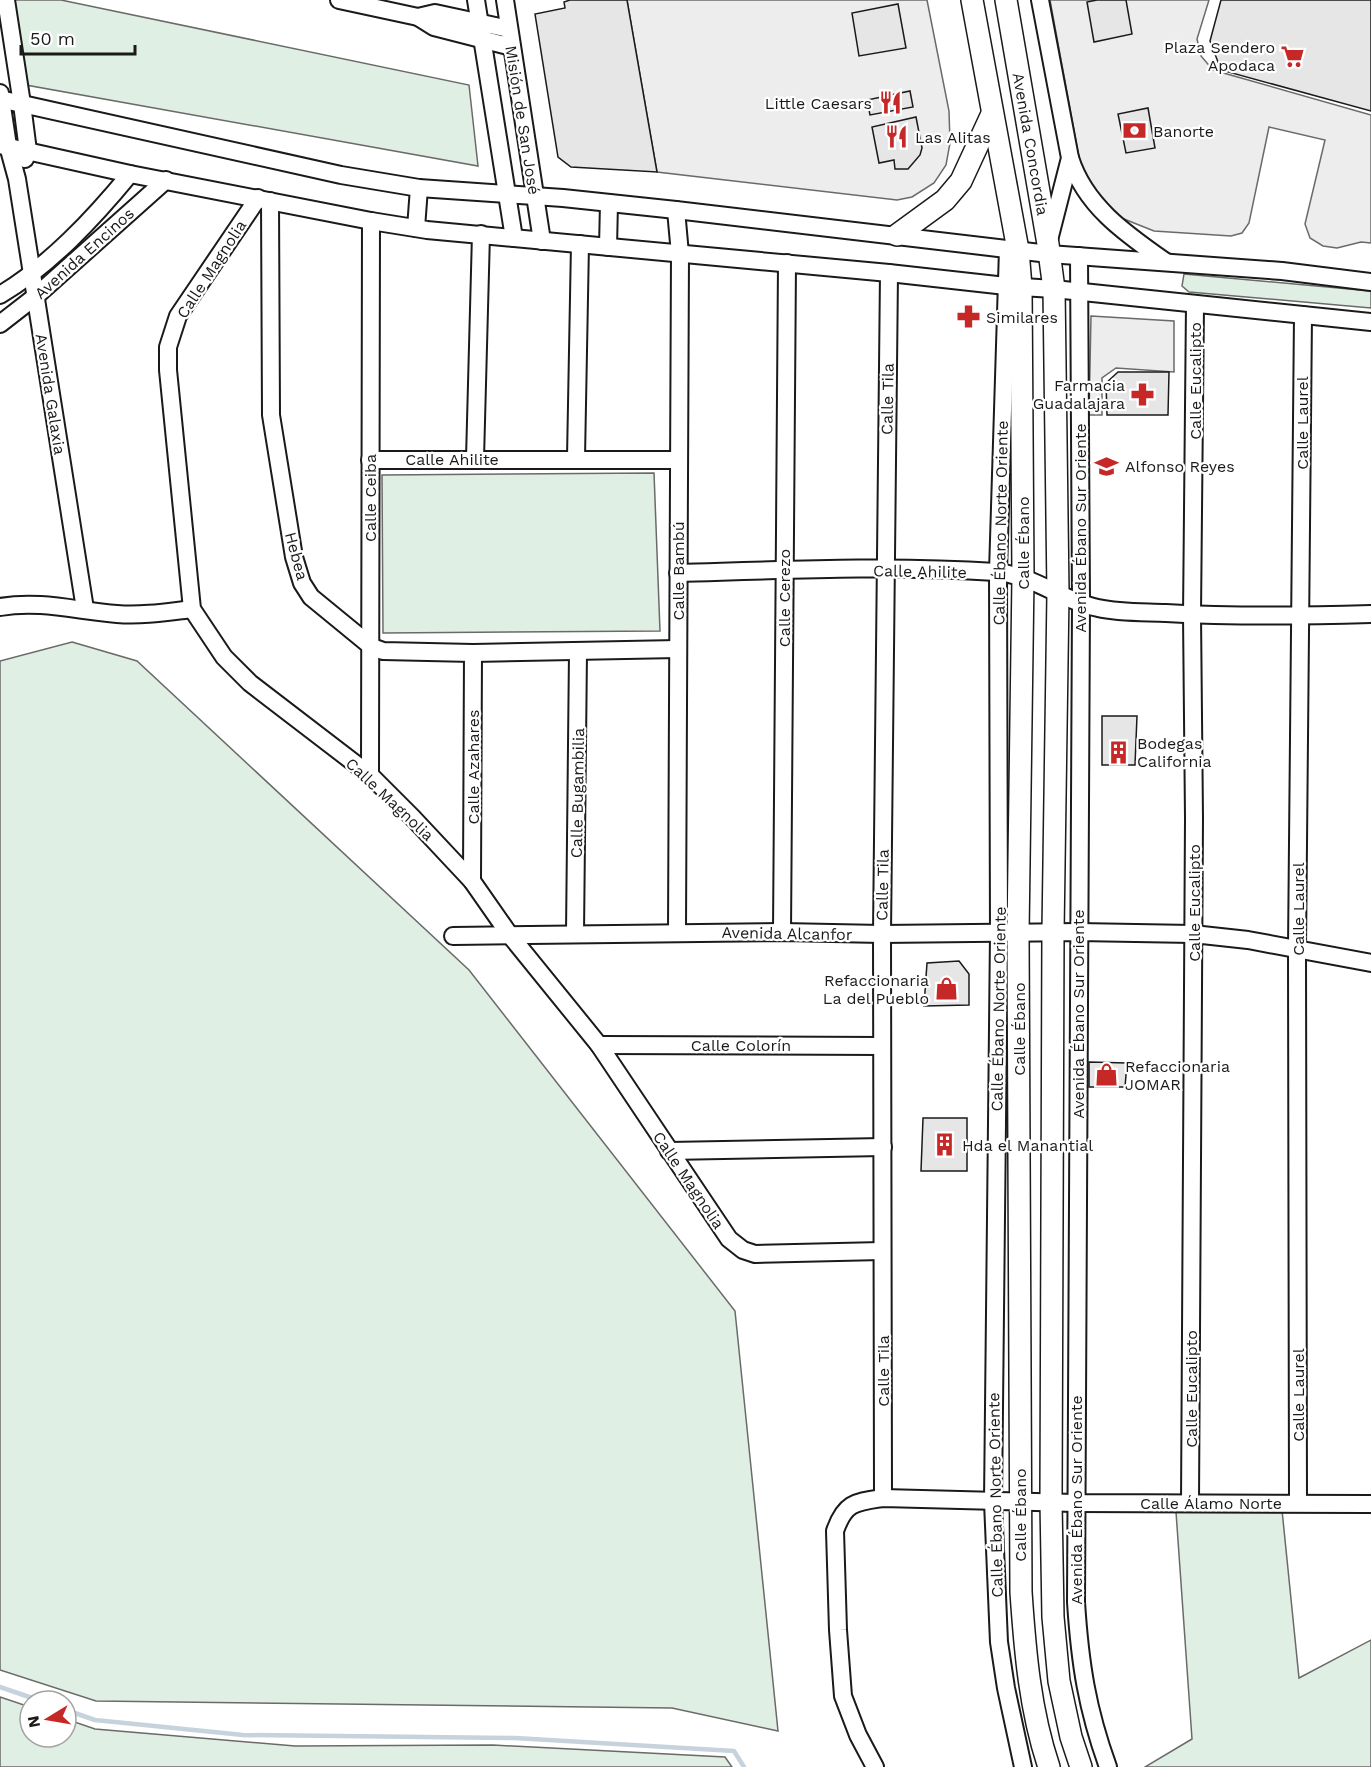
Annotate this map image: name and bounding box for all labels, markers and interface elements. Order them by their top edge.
scale bar [21,18,135,56]
text: 50 m [30,28,75,49]
place label: Plaza Sendero Apodaca [1164,38,1275,75]
supermarket icon: Plaza Sendero Apodaca [1280,43,1306,69]
street label: Misión de San José [501,44,544,196]
street label: Avenida Concordia [1009,71,1052,217]
restaurant icon: Little Caesars [877,90,903,116]
place label: Little Caesars [765,94,872,113]
bank icon: Banorte [1122,118,1148,144]
place label: Banorte [1153,122,1214,141]
restaurant icon: Las Alitas [884,124,910,150]
place label: Las Alitas [915,128,991,147]
street label: Avenida Encinos [31,204,138,303]
street label: Calle Magnolia [173,217,250,322]
pharmacy icon: Similares [955,304,981,330]
place label: Similares [986,308,1058,327]
street label: Calle Eucalipto [1186,322,1205,440]
street label: Avenida Galaxia [32,332,69,456]
street label: Calle Tila [877,363,898,435]
place label: Farmacia Guadalajara [1033,376,1125,413]
street label: Calle Laurel [1293,376,1312,470]
pharmacy icon: Farmacia Guadalajara [1130,381,1156,407]
street label: Calle Ébano Norte Oriente [989,420,1012,626]
street label: Avenida Ébano Sur Oriente [1071,423,1090,633]
street label: Calle Ahilite [405,450,499,469]
school or university icon: Alfonso Reyes [1094,453,1120,479]
street label: Calle Ceiba [361,454,380,542]
place label: Alfonso Reyes [1125,457,1235,476]
street label: Calle Ébano [1014,496,1033,590]
street label: Calle Bambú [669,521,688,621]
street label: Hebea [281,530,312,582]
street label: Calle Cerezo [775,549,794,647]
street label: Calle Ahilite [873,561,967,582]
street label: Calle Azahares [464,710,483,824]
street label: Calle Bugambilia [567,728,588,858]
place label: Bodegas California [1137,734,1212,771]
building icon: Bodegas California [1106,739,1132,765]
street label: Calle Magnolia [342,754,438,845]
street label: Calle Eucalipto [1185,844,1204,962]
street label: Calle Tila [872,849,893,921]
street label: Calle Laurel [1289,862,1308,956]
street label: Calle Ébano Norte Oriente [987,906,1010,1112]
street label: Avenida Ébano Sur Oriente [1069,909,1088,1119]
street label: Avenida Alcanfor [721,923,853,944]
place label: Refaccionaria La del Pueblo [823,971,929,1008]
shop icon: Refaccionaria La del Pueblo [934,976,960,1002]
street label: Calle Ébano [1010,982,1029,1076]
street label: Calle Colorín [691,1036,791,1055]
place label: Refaccionaria JOMAR [1125,1057,1230,1094]
shop icon: Refaccionaria JOMAR [1094,1062,1120,1088]
street label: Calle Magnolia [649,1128,728,1233]
building icon: Hda el Manantial [931,1132,957,1158]
place label: Hda el Manantial [962,1136,1093,1155]
street label: Calle Eucalipto [1182,1330,1201,1448]
street label: Calle Tila [874,1335,893,1407]
street label: Calle Laurel [1289,1348,1308,1442]
street label: Calle Ébano Norte Oriente [984,1392,1007,1598]
street label: Avenida Ébano Sur Oriente [1067,1395,1086,1605]
street label: Calle Ébano [1011,1468,1030,1562]
street label: Calle Álamo Norte [1140,1494,1282,1513]
north arrow [18,1689,78,1749]
text: N [23,1714,44,1729]

